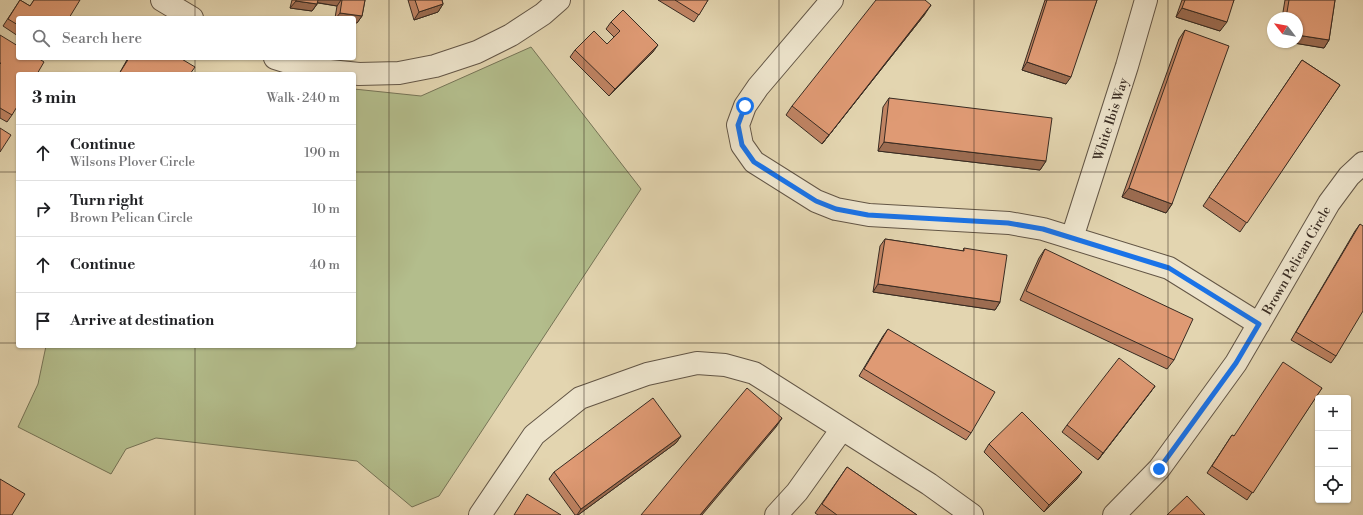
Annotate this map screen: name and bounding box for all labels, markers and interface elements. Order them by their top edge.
north arrow [1267,12,1303,48]
search box [16,16,356,60]
icon: search [30,27,52,49]
text: Search here [62,29,142,48]
street label: White Ibis Way [1090,75,1132,164]
text: 3 min [32,87,76,109]
text: Walk · 240 m [266,90,340,106]
route start [736,97,754,115]
text: Continue [70,135,135,154]
icon: ahead [32,142,54,164]
text: 190 m [304,145,340,161]
text: Wilsons Plover Circle [70,154,195,170]
text: Turn right [70,191,144,210]
icon: right [32,198,54,220]
text: 10 m [312,201,340,217]
street label: Brown Pelican Circle [1259,203,1335,319]
text: Brown Pelican Circle [70,210,193,226]
icon: ahead [32,254,54,276]
text: Continue [70,255,135,274]
text: 40 m [310,257,340,273]
icon: arrive [32,310,54,332]
text: Arrive at destination [70,311,214,330]
map controls [1315,395,1351,503]
button: + [1315,395,1351,431]
button: − [1315,431,1351,467]
route end [1150,460,1168,478]
button: locate [1315,467,1351,503]

